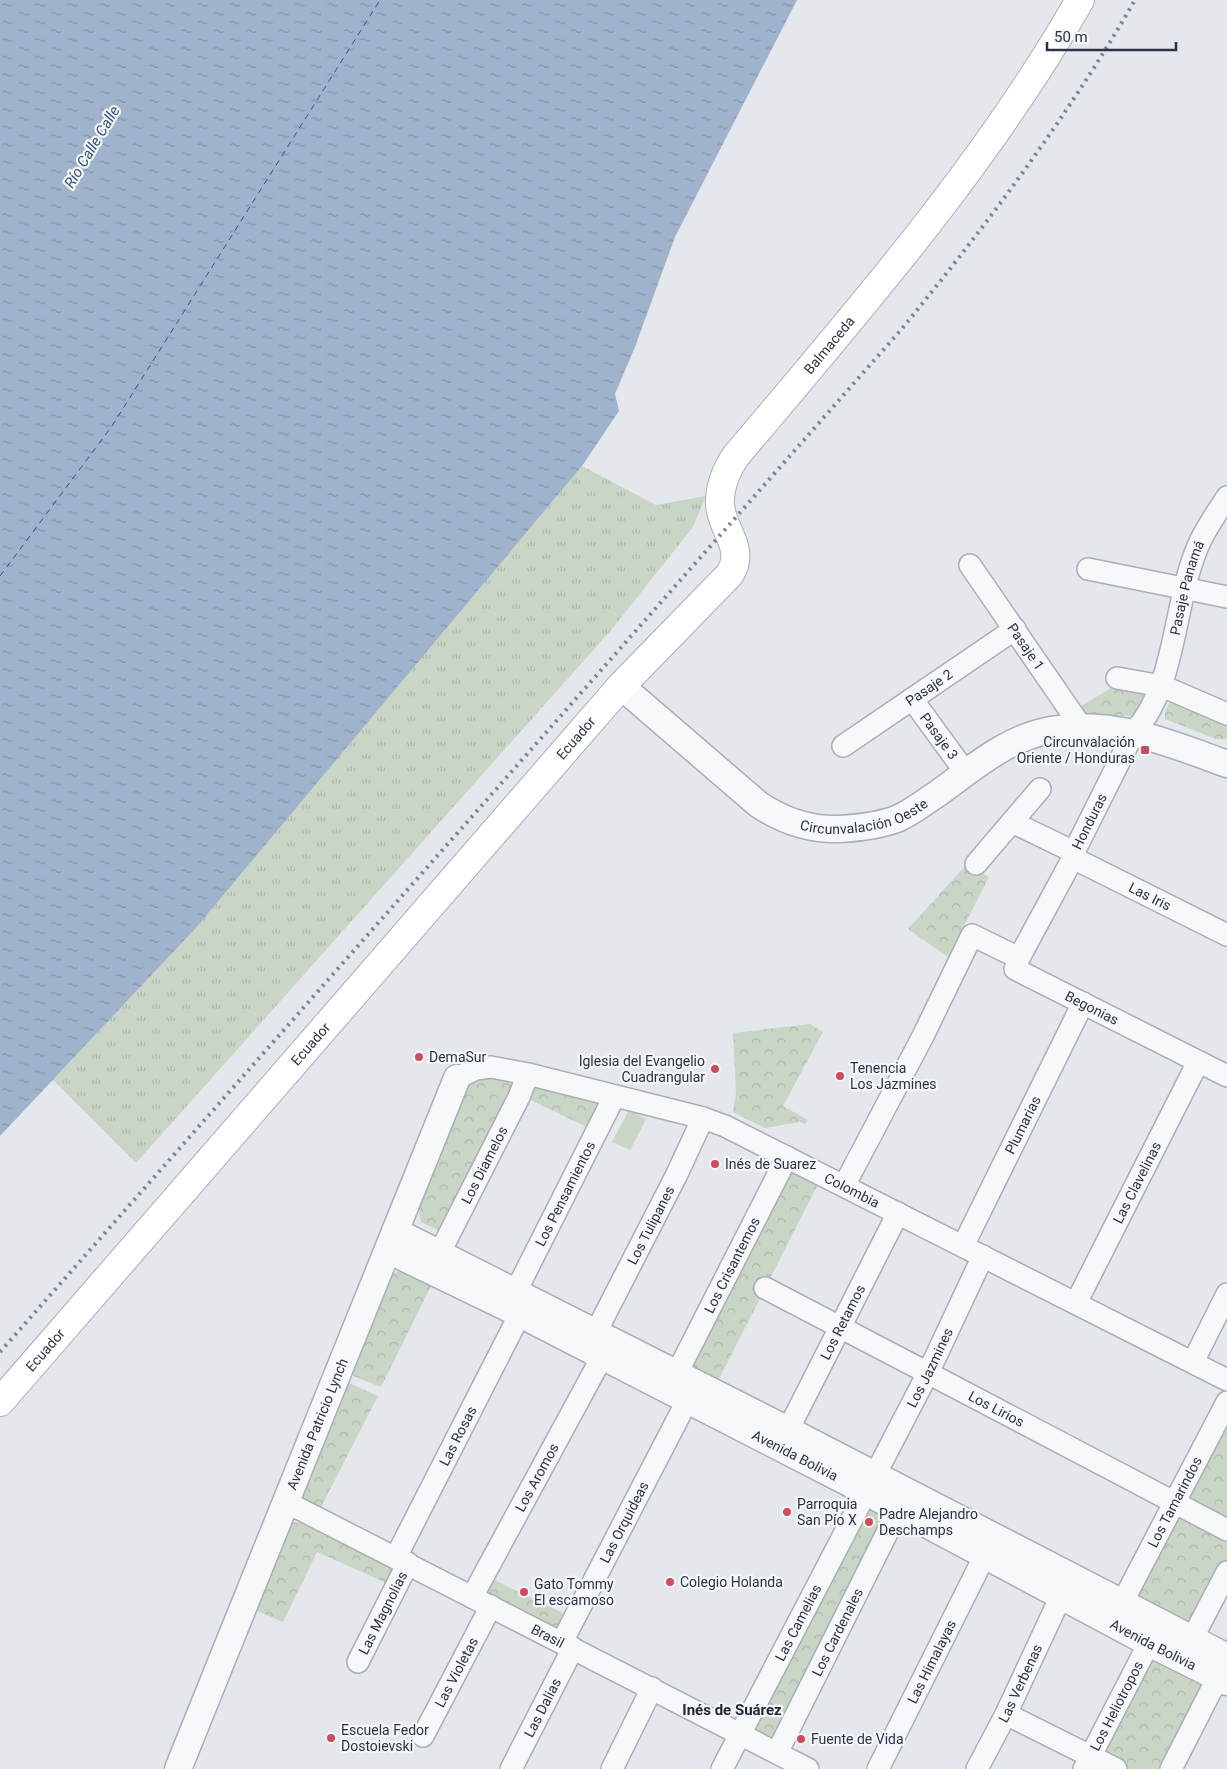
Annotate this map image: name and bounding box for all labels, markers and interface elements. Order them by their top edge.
scale bar [1047,20,1176,52]
text: 50 m [1054,28,1088,46]
water label: Río Calle Calle [60,102,124,191]
street label: Balmaceda [801,313,858,377]
street label: Pasaje Panamá [1167,538,1207,636]
street label: Pasaje 1 [1004,620,1048,673]
street label: Pasaje 2 [902,666,956,709]
street label: Pasaje 3 [917,710,961,762]
street label: Ecuador [553,713,599,763]
place label: Circunvalación Oriente / Honduras [1017,734,1135,766]
marker: Circunvalación Oriente / Honduras [1139,744,1151,756]
street label: Honduras [1069,791,1110,852]
street label: Circunvalación Oeste [799,795,930,837]
street label: Las Iris [1126,879,1174,914]
street label: Begonias [1062,988,1121,1028]
street label: Ecuador [288,1019,334,1068]
place label: DemaSur [429,1049,487,1065]
marker: DemaSur [413,1051,425,1063]
place label: Iglesia del Evangelio Cuadrangular [579,1053,705,1085]
place label: Tenencia Los Jazmines [850,1060,937,1092]
marker: Iglesia del Evangelio Cuadrangular [709,1063,721,1075]
marker: Tenencia Los Jazmines [834,1070,846,1082]
street label: Plumarias [1002,1093,1044,1157]
street label: Los Diamelos [458,1123,511,1206]
street label: Los Pensamientos [532,1139,598,1249]
street label: Las Clavelinas [1110,1139,1164,1226]
place label: Inés de Suarez [725,1156,816,1172]
marker: Inés de Suarez [709,1158,721,1170]
street label: Colombia [822,1170,882,1211]
street label: Los Tulipanes [624,1183,678,1267]
street label: Los Crisantemos [701,1214,763,1316]
street label: Los Retamos [817,1282,868,1362]
street label: Ecuador [22,1325,68,1374]
street label: Los Jazmines [904,1325,956,1410]
street label: Avenida Patricio Lynch [284,1356,351,1492]
street label: Los Lirios [966,1388,1027,1430]
street label: Las Rosas [436,1403,480,1468]
street label: Avenida Bolivia [749,1427,841,1484]
street label: Los Aromos [512,1440,562,1514]
street label: Los Tamarindos [1145,1454,1205,1550]
street label: Las Orquideas [596,1479,652,1566]
place label: Parroquia San Pío X [797,1496,857,1528]
marker: Parroquia San Pío X [781,1506,793,1518]
place label: Padre Alejandro Deschamps [879,1506,978,1538]
marker: Padre Alejandro Deschamps [863,1516,875,1528]
street label: Las Magnolias [355,1569,410,1657]
place label: Colegio Holanda [680,1574,783,1590]
place label: Gato Tommy El escamoso [534,1576,614,1608]
marker: Colegio Holanda [664,1576,676,1588]
street label: Las Camelias [772,1582,825,1664]
marker: Gato Tommy El escamoso [518,1586,530,1598]
street label: Los Cardenales [809,1586,866,1679]
street label: Avenida Bolivia [1107,1616,1199,1673]
street label: Las Himalayas [904,1617,959,1706]
street label: Brasil [529,1621,567,1651]
street label: Las Violetas [432,1635,481,1710]
street label: Las Verbenas [995,1642,1045,1725]
street label: Los Heliotropos [1087,1658,1146,1753]
street label: Las Dalias [521,1675,564,1740]
district label: Inés de Suárez [682,1701,782,1719]
place label: Escuela Fedor Dostoievski [341,1722,429,1754]
place label: Fuente de Vida [811,1731,904,1747]
marker: Escuela Fedor Dostoievski [325,1732,337,1744]
marker: Fuente de Vida [795,1733,807,1745]

